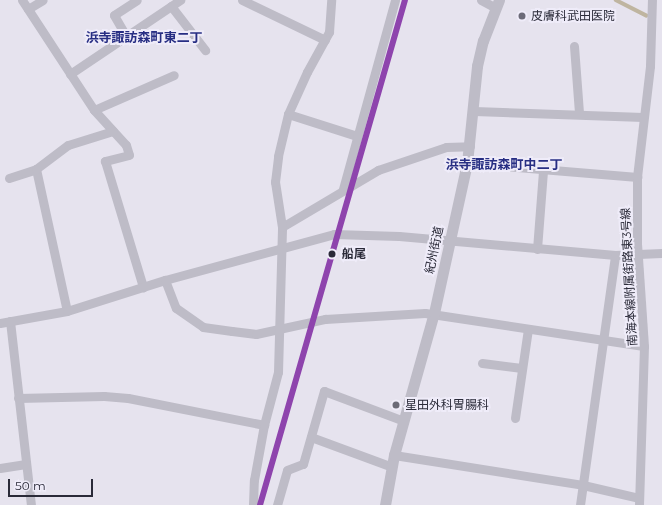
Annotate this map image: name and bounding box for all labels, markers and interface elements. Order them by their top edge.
place label: 皮膚科武田医院 [531,9,615,23]
marker: 皮膚科武田医院 [516,10,528,22]
district label: 浜寺諏訪森町東二丁 [86,29,202,45]
district label: 浜寺諏訪森町中二丁 [446,156,562,172]
street label: 南海本線附属街路東3号線 [618,207,640,347]
street label: 紀州街道 [422,225,446,275]
marker: 船尾 [325,247,339,261]
place label: 船尾 [342,247,366,261]
place label: 星田外科胃腸科 [405,398,489,412]
marker: 星田外科胃腸科 [390,399,402,411]
scale bar [10,471,95,497]
text: 50 m [15,478,46,493]

